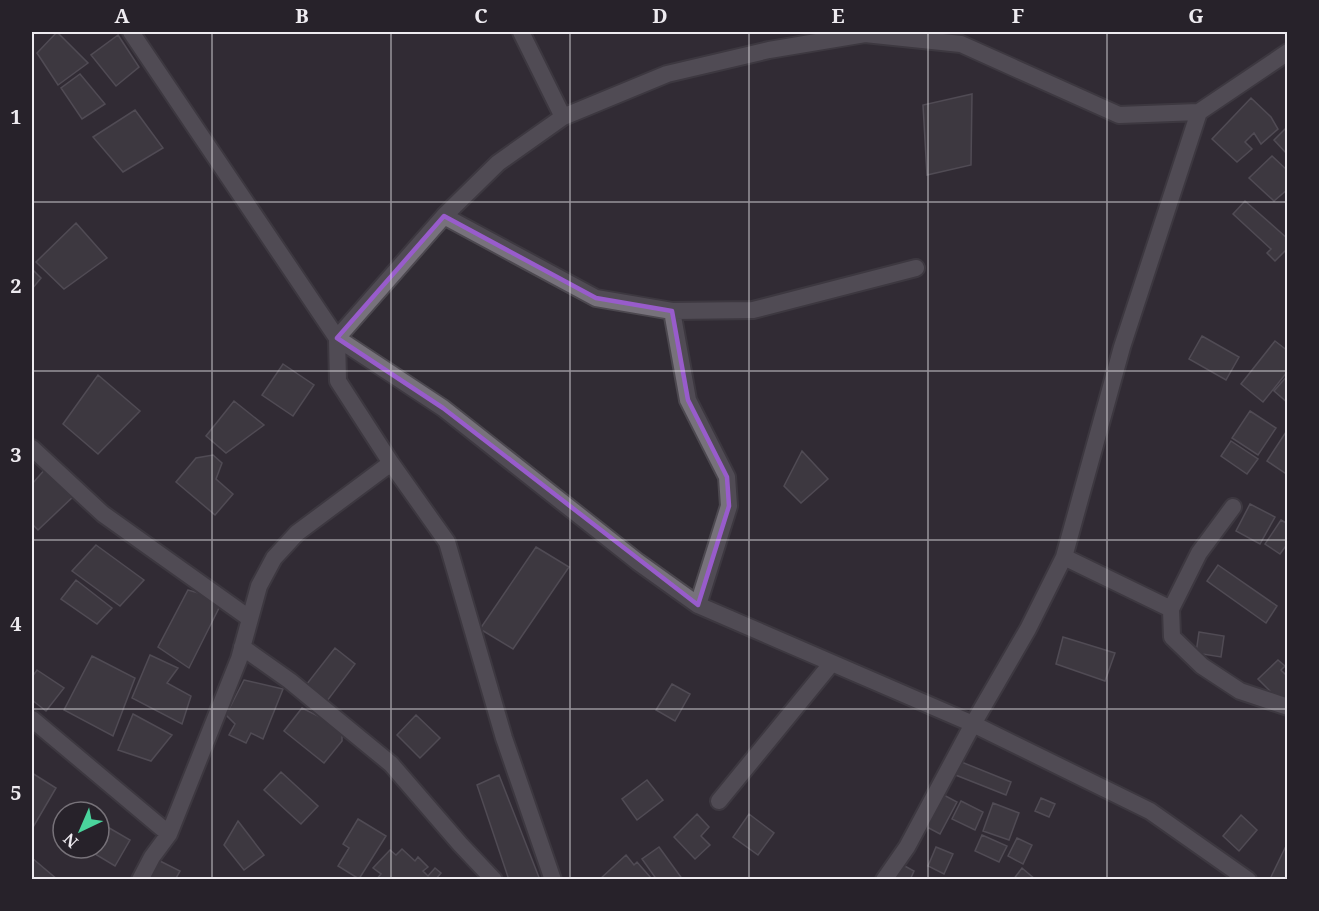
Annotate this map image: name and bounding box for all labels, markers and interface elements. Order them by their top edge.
text: A [114,2,130,29]
text: B [295,2,309,29]
text: C [474,2,488,29]
text: D [652,2,668,29]
text: E [831,2,845,29]
text: F [1012,2,1024,29]
text: G [1188,2,1204,29]
text: 1 [10,103,22,130]
text: 2 [10,272,22,299]
text: 3 [10,441,22,468]
text: 4 [10,610,22,637]
text: 5 [10,779,22,806]
north arrow [51,800,111,860]
text: N [58,828,83,853]

